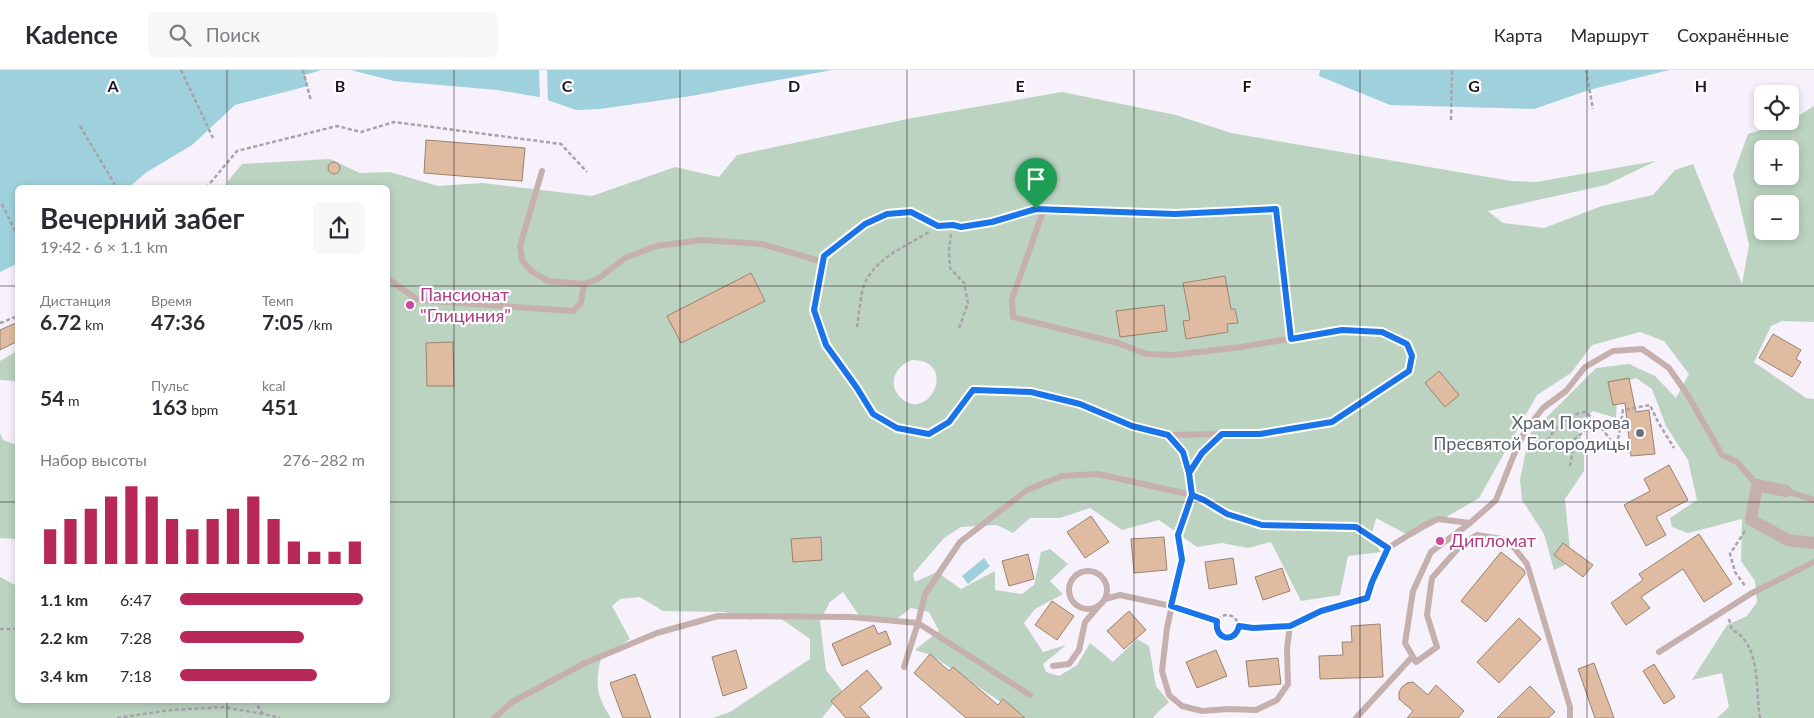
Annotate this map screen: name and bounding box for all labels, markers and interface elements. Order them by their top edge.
search box [148,12,498,57]
text: Kadence [25,20,118,49]
icon: search [166,21,194,49]
text: Поиск [206,23,260,46]
text: Карта [1494,24,1542,46]
text: Маршрут [1570,24,1649,46]
text: Сохранённые [1677,24,1789,46]
text: A [106,76,119,95]
text: B [335,76,345,95]
text: C [562,76,573,95]
text: D [788,76,800,95]
text: E [1015,76,1025,95]
text: F [1242,76,1252,95]
text: G [1468,76,1480,95]
text: H [1695,76,1707,95]
map controls [1754,85,1799,240]
button: locate [1754,85,1799,130]
button: + [1754,140,1799,185]
pin [1015,158,1057,209]
icon: arrive [1022,165,1050,193]
button: − [1754,195,1799,240]
text: Вечерний забег [40,201,244,235]
button: share [313,202,365,254]
text: 19:42 · 6 × 1.1 km [40,237,168,256]
place label: Пансионат "Глициния" [420,283,511,326]
text: Дистанция [40,292,111,309]
text: Время [151,292,192,309]
text: Темп [262,292,294,309]
marker: Пансионат "Глициния" [404,299,416,311]
text: 6.72 [40,309,82,334]
text: 47:36 [151,309,205,334]
text: 7:05 [262,309,304,334]
text: km [82,316,104,333]
text: /km [304,316,333,333]
text: Пульс [151,377,189,394]
text: kcal [262,377,286,394]
text: 54 [40,385,64,410]
text: m [64,392,79,409]
text: 163 [151,394,188,419]
text: 451 [262,394,299,419]
text: bpm [188,401,218,418]
place label: Храм Покрова Пресвятой Богородицы [1433,411,1630,454]
marker: Храм Покрова Пресвятой Богородицы [1634,427,1646,439]
text: Набор высоты [40,450,147,469]
text: 276–282 m [283,450,365,469]
place label: Дипломат [1450,529,1536,551]
marker: Дипломат [1434,535,1446,547]
text: 1.1 km [40,590,88,609]
text: 6:47 [120,590,152,609]
text: 2.2 km [40,628,88,647]
text: 7:28 [120,628,152,647]
text: 3.4 km [40,666,88,685]
text: 7:18 [120,666,152,685]

